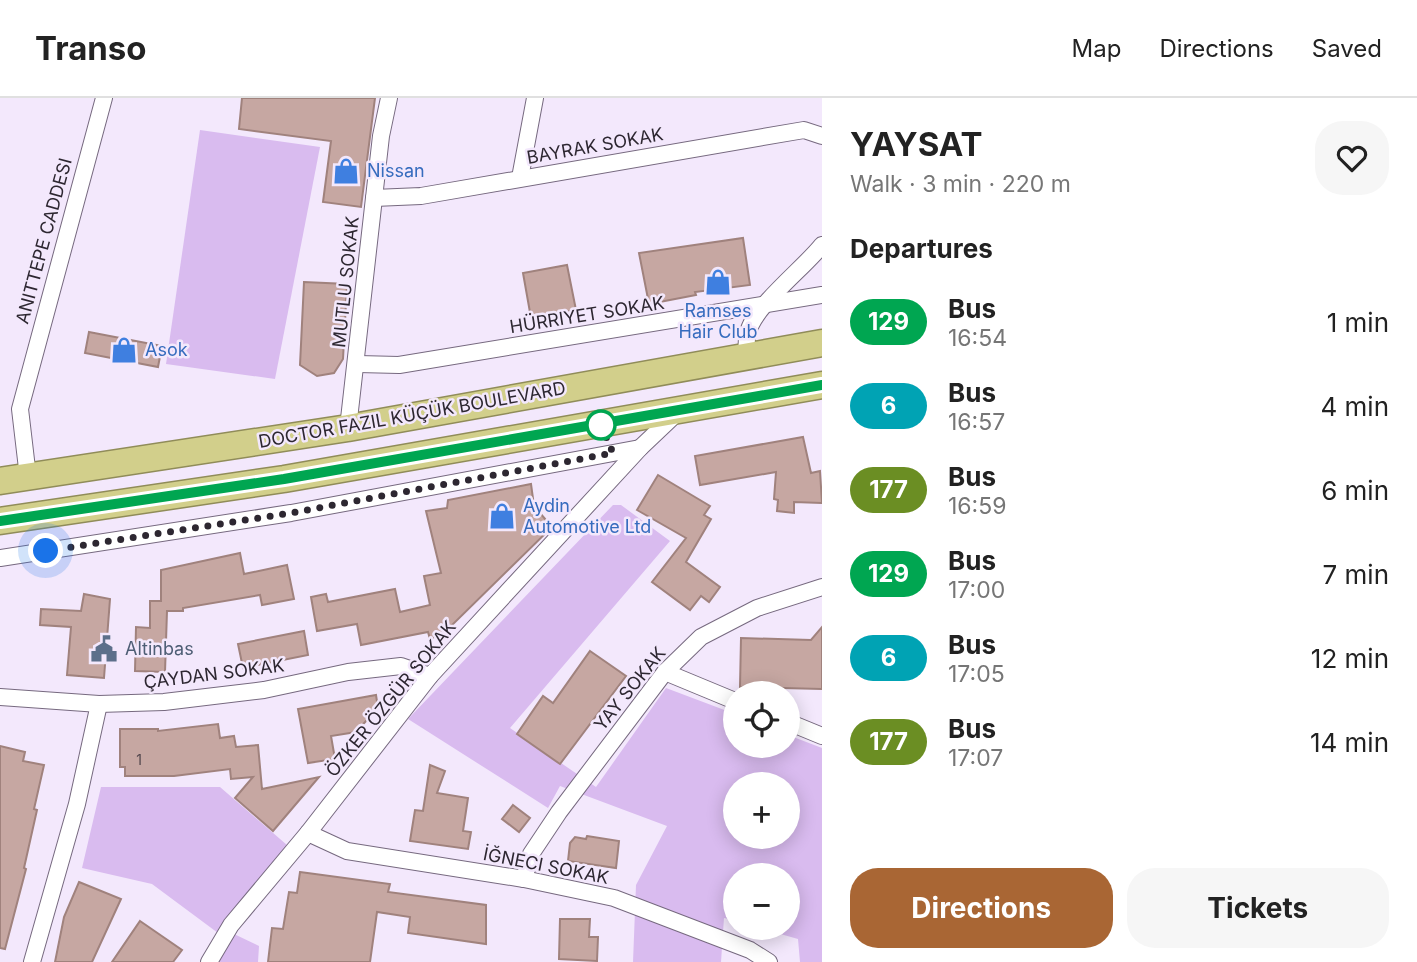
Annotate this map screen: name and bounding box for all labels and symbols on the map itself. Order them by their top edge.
street label: BAYRAK SOKAK [525,123,665,168]
street label: ANITTEPE CADDESI [11,156,76,326]
shop icon: Nissan [331,156,361,186]
place label: Nissan [367,160,425,181]
street label: MUTLU SOKAK [328,215,363,349]
shop icon: Ramses Hair Club [703,267,733,297]
street label: HÜRRIYET SOKAK [508,291,666,337]
place label: Ramses Hair Club [679,300,757,342]
shop icon: Asok [109,335,139,365]
place label: Asok [145,339,188,360]
street label: DOCTOR FAZIL KÜÇÜK BOULEVARD [257,376,567,452]
unlabelled marker [586,410,616,440]
place label: Aydin Automotive Ltd [523,495,651,537]
shop icon: Aydin Automotive Ltd [487,501,517,531]
your location [28,533,63,568]
street label: ÖZKER ÖZGÜR SOKAK [320,616,460,781]
public building icon: Altinbas [89,634,119,664]
place label: Altinbas [125,638,194,659]
street label: YAY SOKAK [590,643,670,735]
street label: ÇAYDAN SOKAK [142,654,285,693]
house number: 1 [136,751,142,768]
street label: İĞNECI SOKAK [481,842,611,888]

